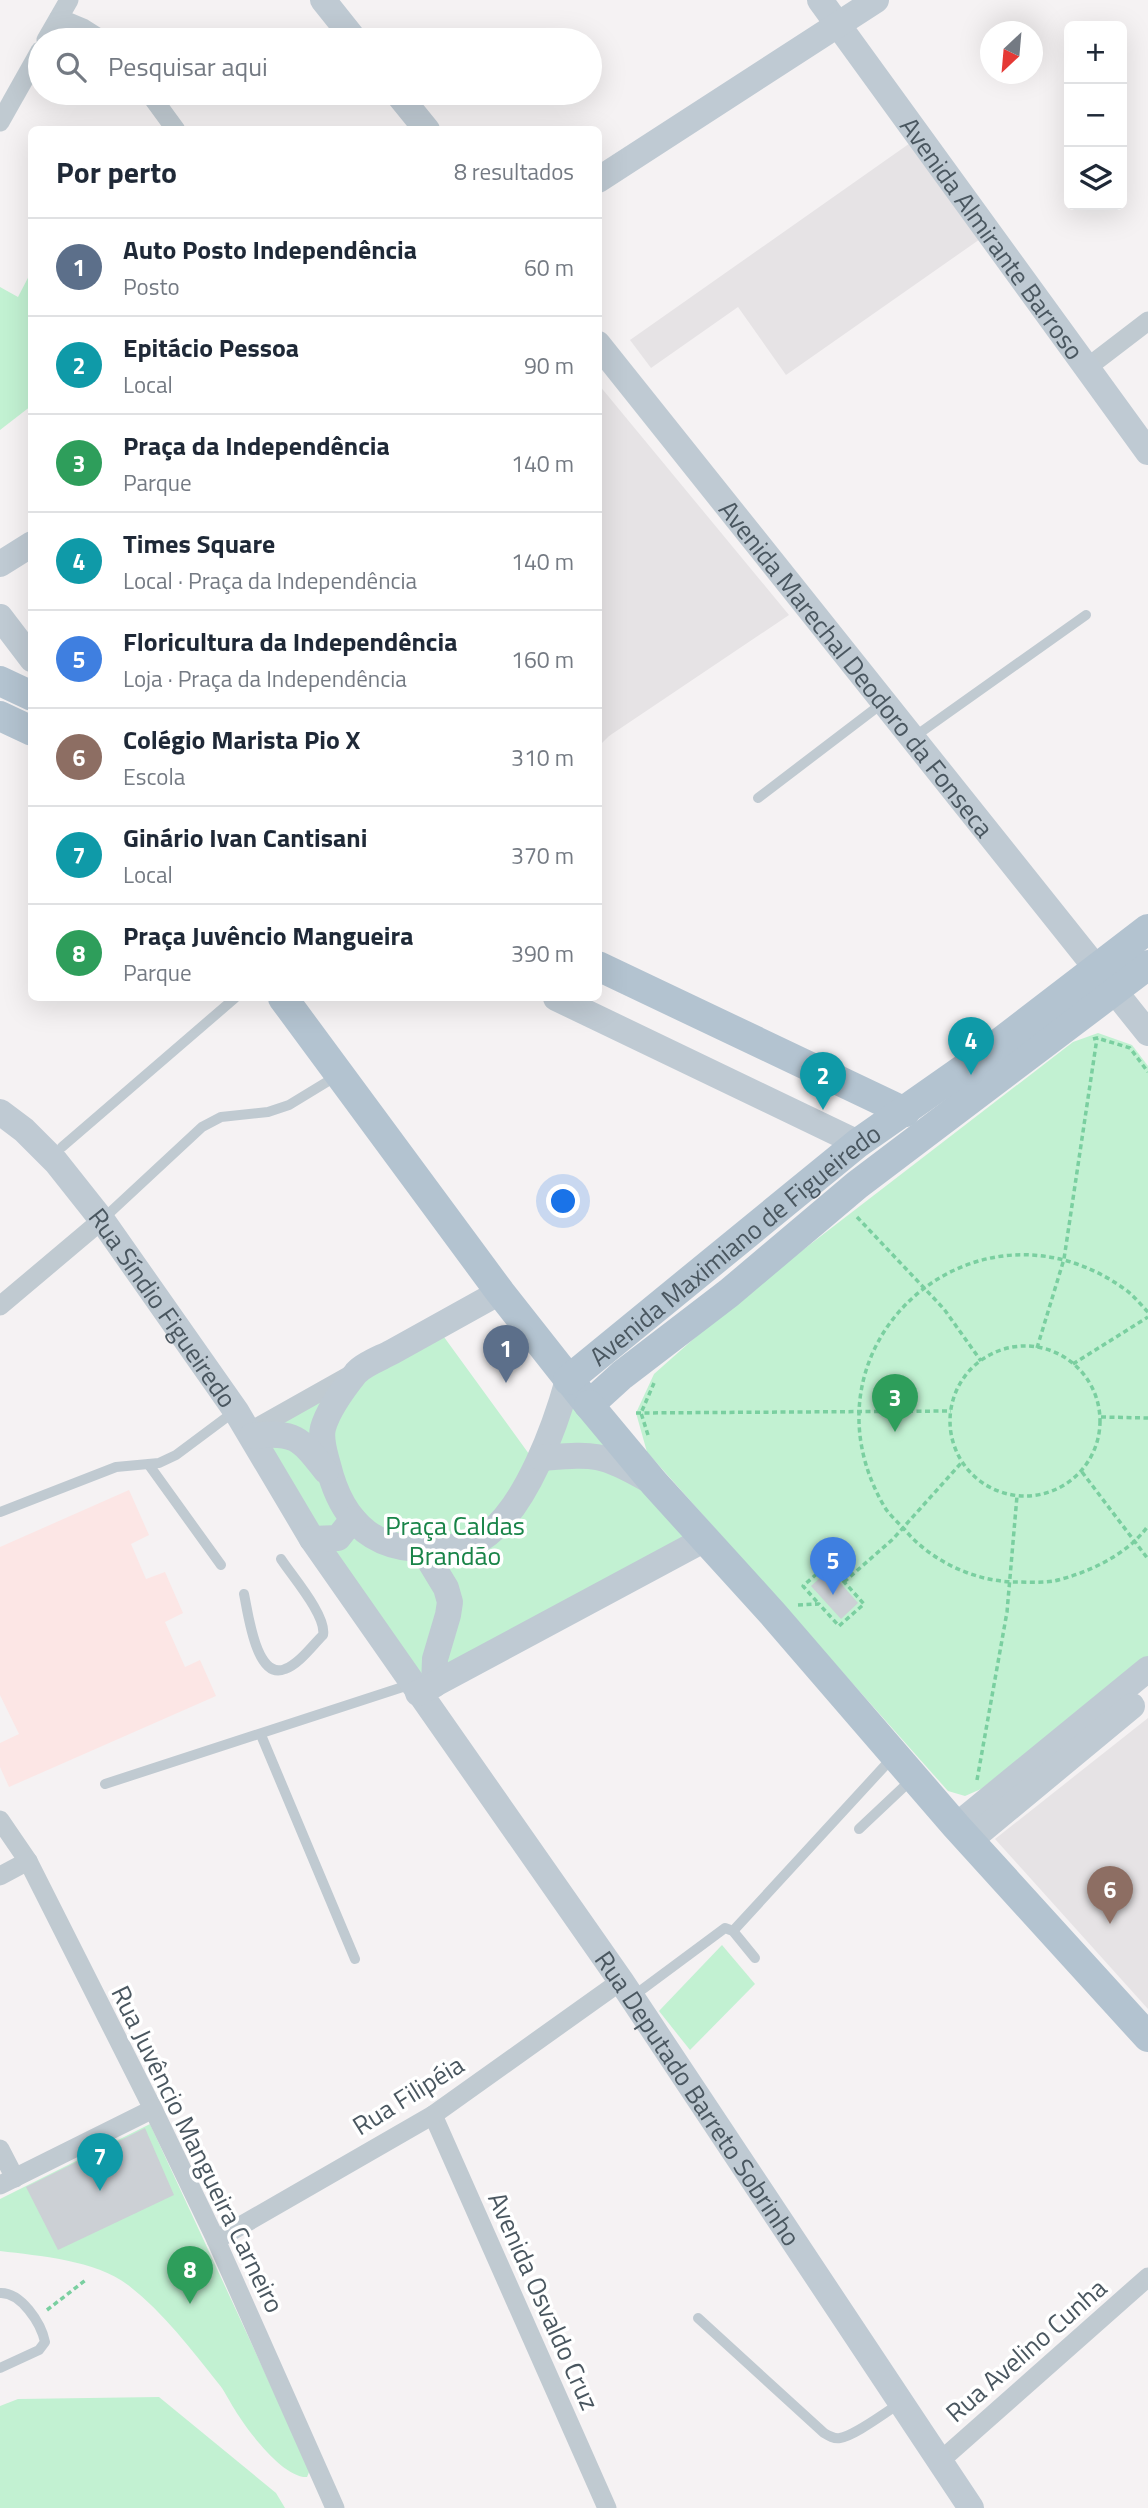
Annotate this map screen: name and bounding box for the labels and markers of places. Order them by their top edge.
pin: 4 [948,1017,994,1075]
pin: 2 [800,1052,846,1110]
pin: 1 [483,1325,529,1383]
pin: 3 [872,1374,918,1432]
pin: 5 [810,1537,856,1595]
pin: 6 [1087,1866,1133,1924]
pin: 7 [77,2133,123,2191]
pin: 8 [167,2246,213,2304]

